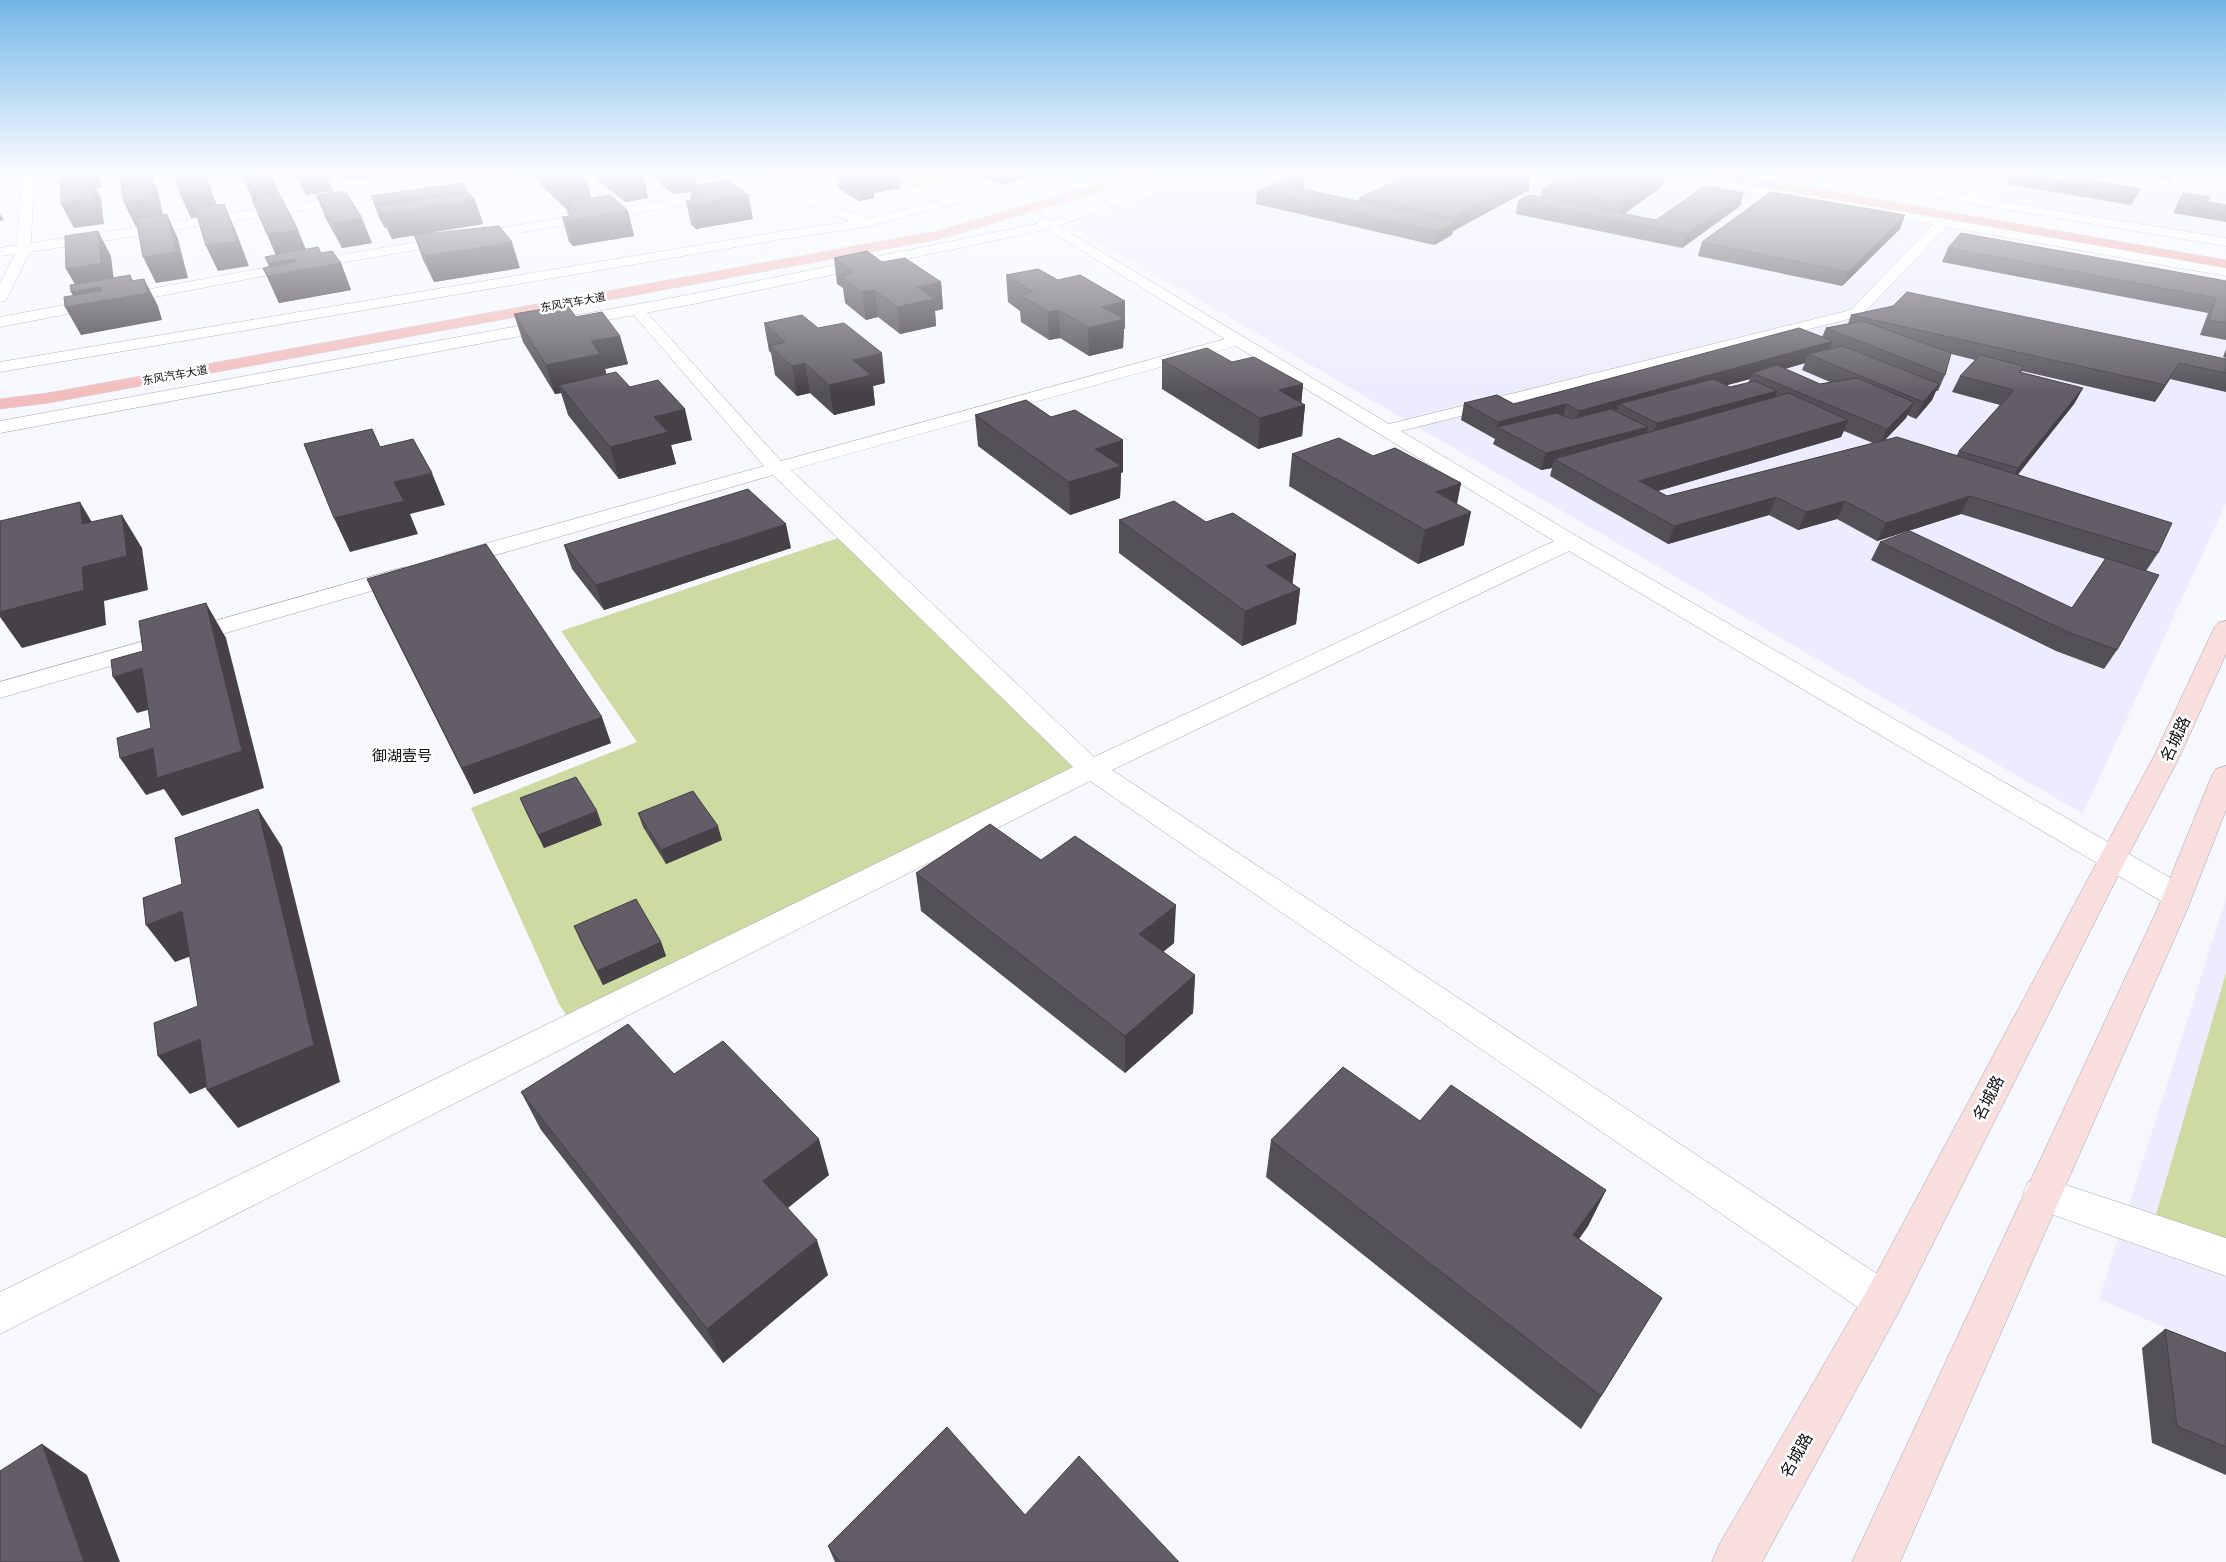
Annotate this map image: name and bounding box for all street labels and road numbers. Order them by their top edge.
street label: 东风汽车大道 [539,290,607,314]
street label: 东风汽车大道 [141,363,209,387]
street label: 名城路 [2157,713,2193,765]
street label: 名城路 [1969,1073,2007,1123]
street label: 名城路 [1776,1430,1816,1480]

